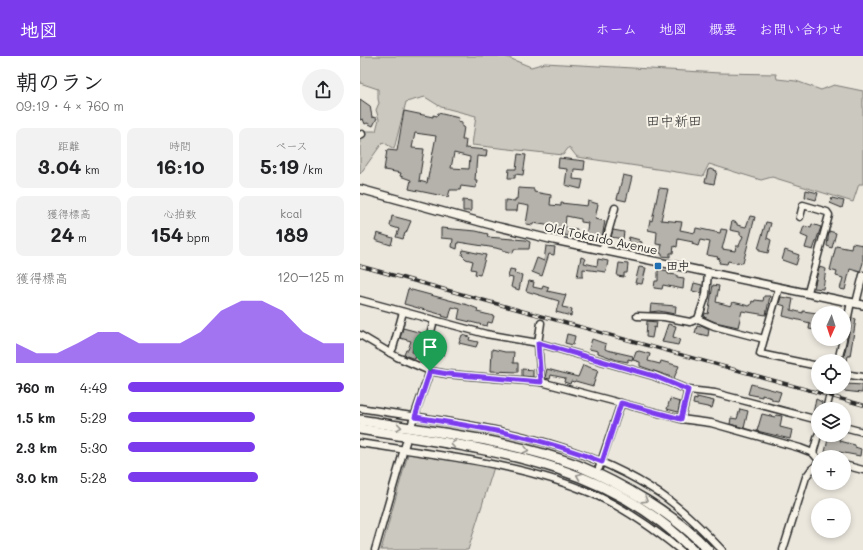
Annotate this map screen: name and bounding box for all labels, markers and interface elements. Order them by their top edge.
text: 地図 [20,17,58,42]
text: ホーム [596,19,637,38]
text: 地図 [659,19,687,38]
text: 概要 [709,19,737,38]
text: お問い合わせ [759,19,843,38]
text: 朝のラン [16,67,104,96]
button: share [302,69,344,111]
text: 09:19 · 4 × 760 m [16,97,124,114]
district label: 田中新田 [646,111,702,130]
text: 距離 [58,138,80,153]
text: 時間 [169,138,191,153]
text: ペース [275,138,308,153]
text: 3.04 [38,153,81,179]
text: 16:10 [155,153,205,179]
text: 5:19 [260,153,299,179]
text: km [81,162,100,177]
text: /km [299,162,323,177]
text: 獲得標高 [47,206,91,221]
text: 心拍数 [163,206,196,221]
text: kcal [280,206,302,221]
street label: Old Tokaido Avenue [543,218,659,258]
text: 24 [51,221,74,247]
text: 154 [150,221,184,247]
text: 189 [275,221,308,247]
text: m [74,230,87,245]
text: bpm [184,230,210,245]
place label: 田中 [666,257,690,273]
marker: 田中 [653,261,663,271]
text: 120–125 m [277,268,344,285]
text: 獲得標高 [16,269,68,286]
north arrow [811,306,851,346]
map controls [811,306,851,538]
pin [413,330,447,371]
icon: arrive [419,336,441,358]
button: locate [811,354,851,394]
text: 760 m [16,379,54,396]
text: 4:49 [80,379,107,396]
button: layers [811,402,851,442]
text: 1.5 km [16,409,55,426]
text: 5:29 [80,409,107,426]
one-way arrow [395,422,402,430]
text: 2.3 km [16,439,57,456]
text: 5:30 [80,439,107,456]
one-way arrow [450,441,456,449]
one-way arrow [522,445,529,454]
button: + [811,450,851,490]
text: 3.0 km [16,469,58,486]
text: 5:28 [80,469,107,486]
one-way arrow [576,473,584,481]
one-way arrow [641,496,648,503]
button: − [811,498,851,538]

